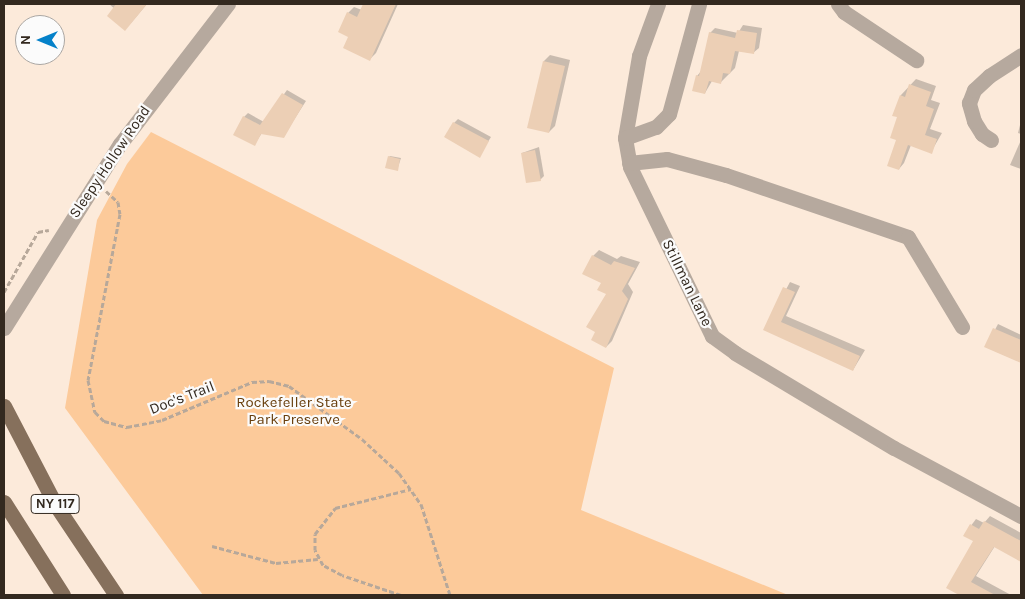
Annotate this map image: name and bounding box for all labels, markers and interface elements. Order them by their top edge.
north arrow [15,15,65,65]
text: N [17,35,34,45]
street label: Sleepy Hollow Road [66,102,154,222]
street label: Stillman Lane [658,237,716,329]
street label: Doc's Trail [147,377,217,419]
park label: Rockefeller State Park Preserve [236,393,352,428]
road number: NY 117 [30,492,80,516]

